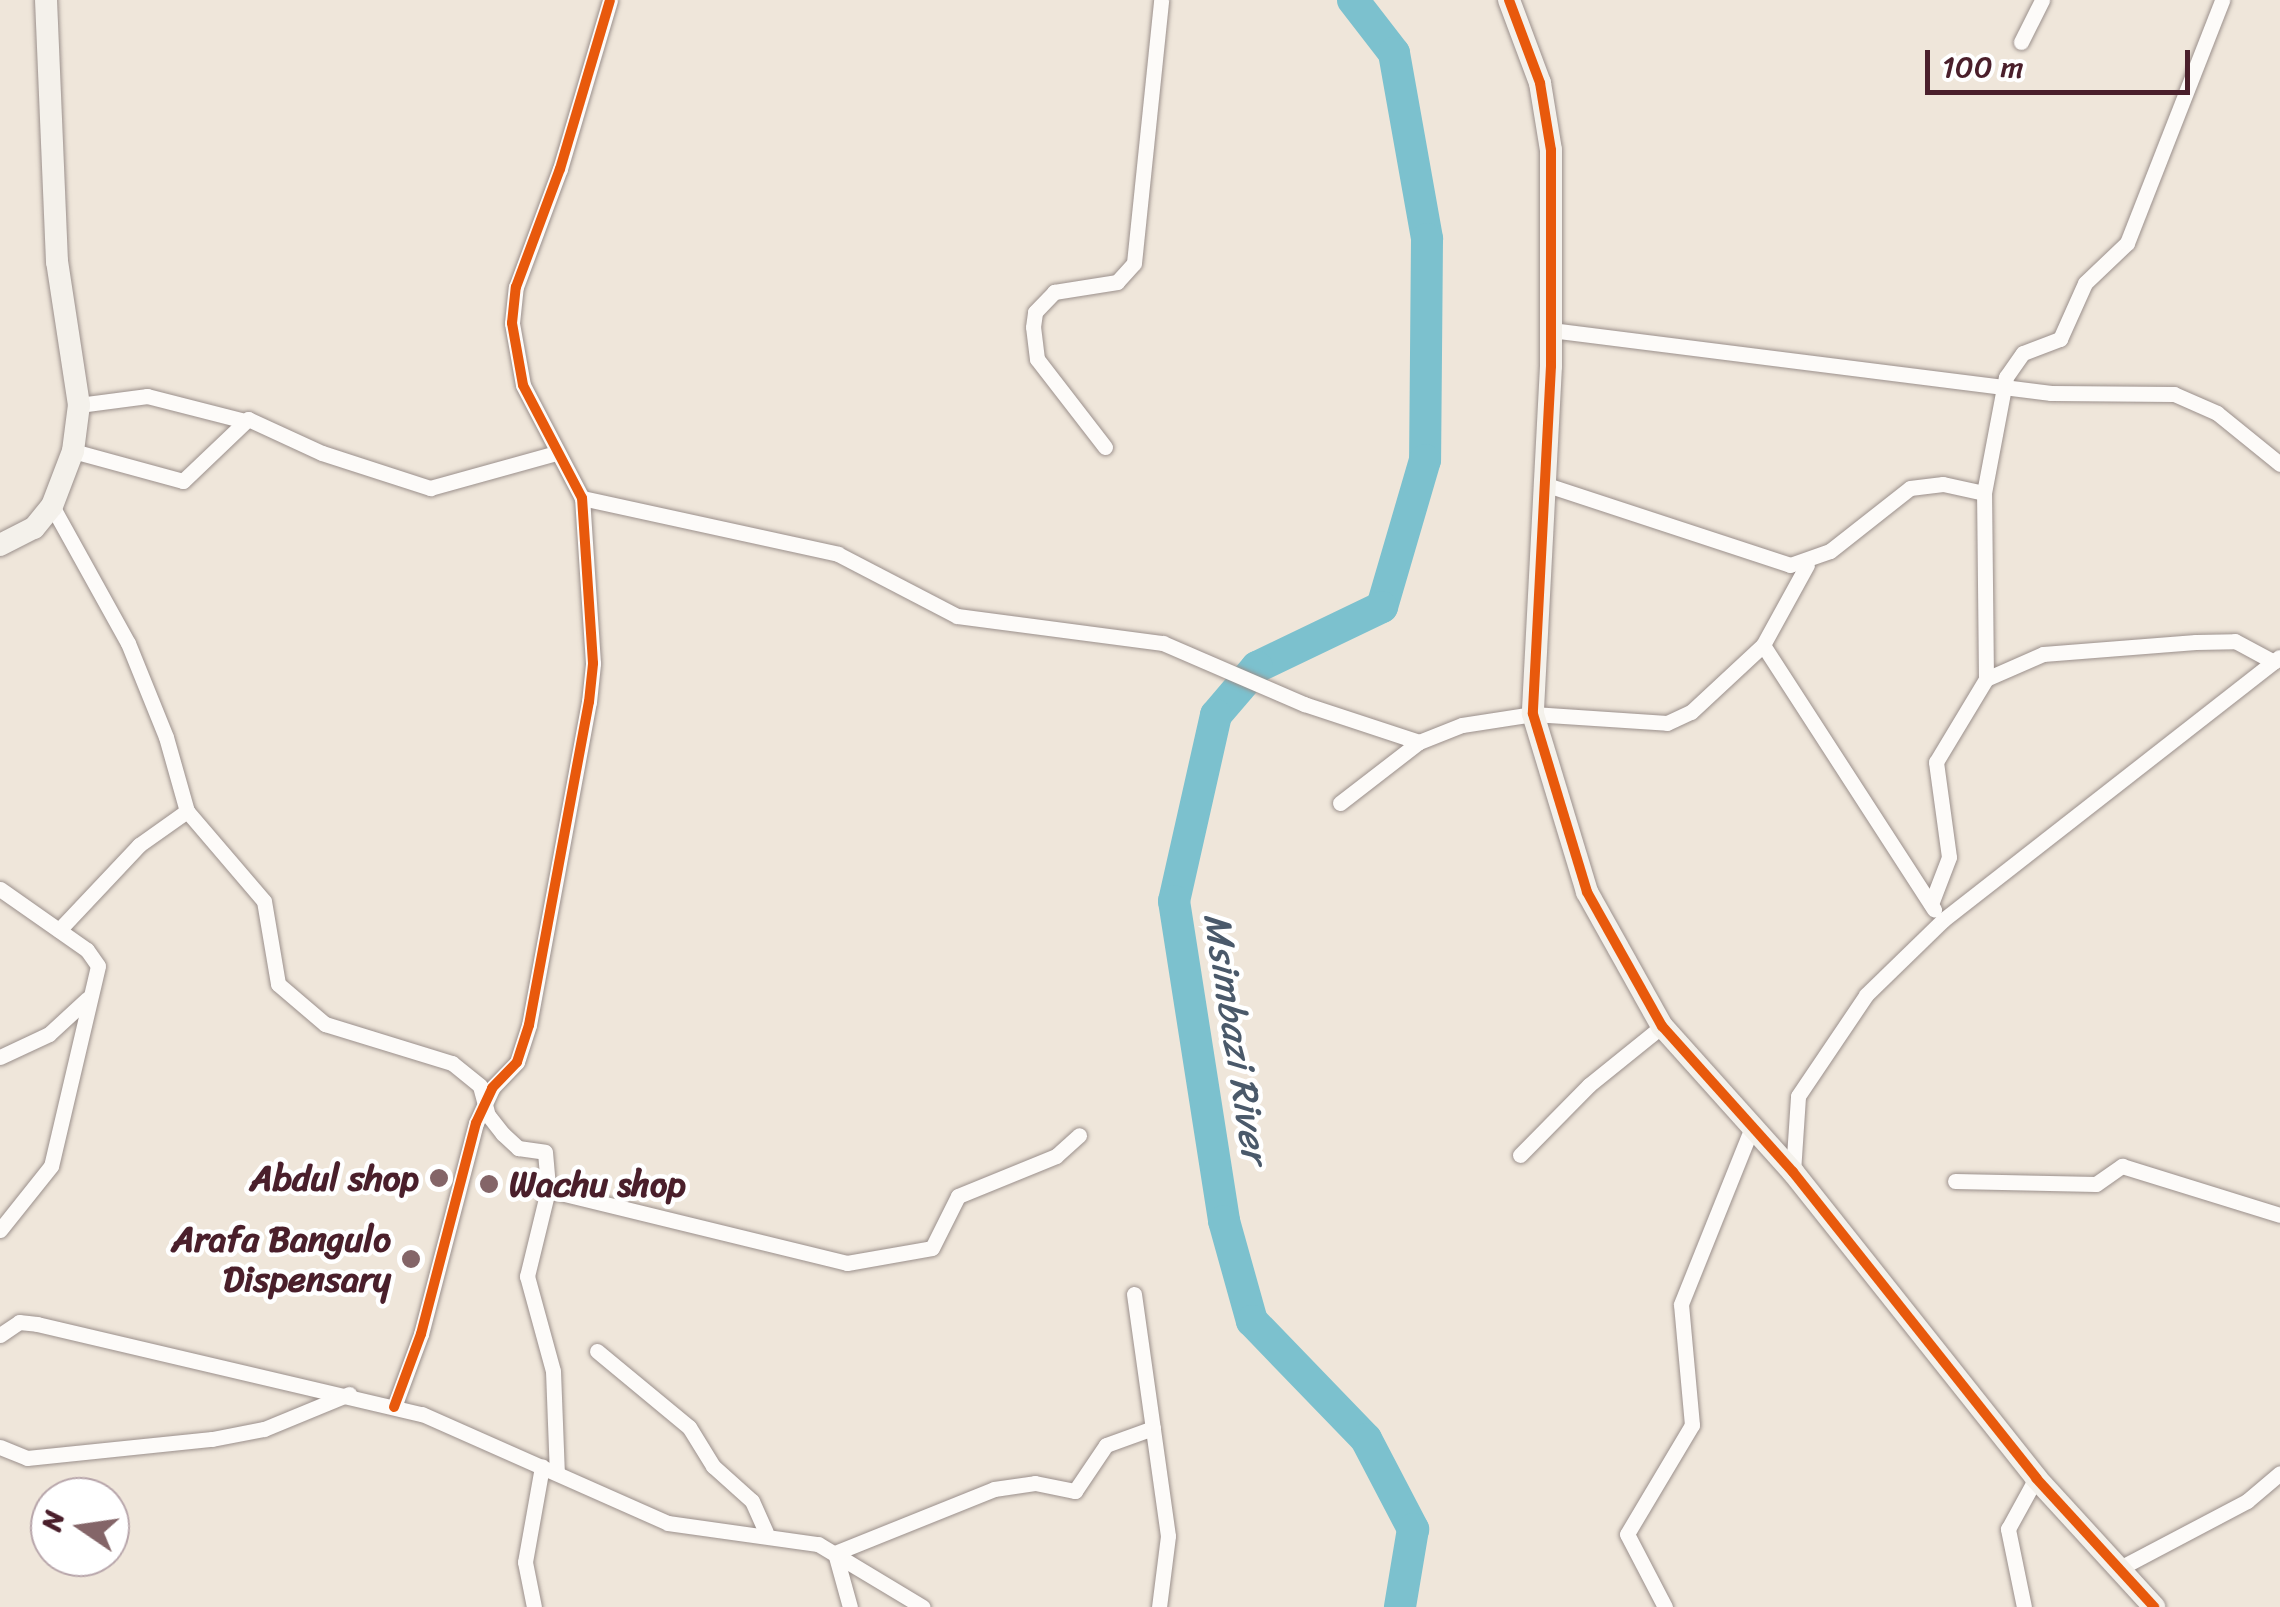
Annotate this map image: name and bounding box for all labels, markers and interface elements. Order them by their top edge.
scale bar [1930,30,2195,92]
text: 100 m [1942,40,2024,94]
water label: Msimbazi River [1194,910,1278,1166]
place label: Abdul shop [250,1157,419,1199]
place label: Wachu shop [509,1163,688,1205]
marker: Abdul shop [428,1167,450,1189]
marker: Wachu shop [478,1173,500,1195]
place label: Arafa Bangulo Dispensary [172,1218,391,1300]
marker: Arafa Bangulo Dispensary [400,1248,422,1270]
north arrow [30,1477,130,1577]
text: N [26,1506,78,1536]

